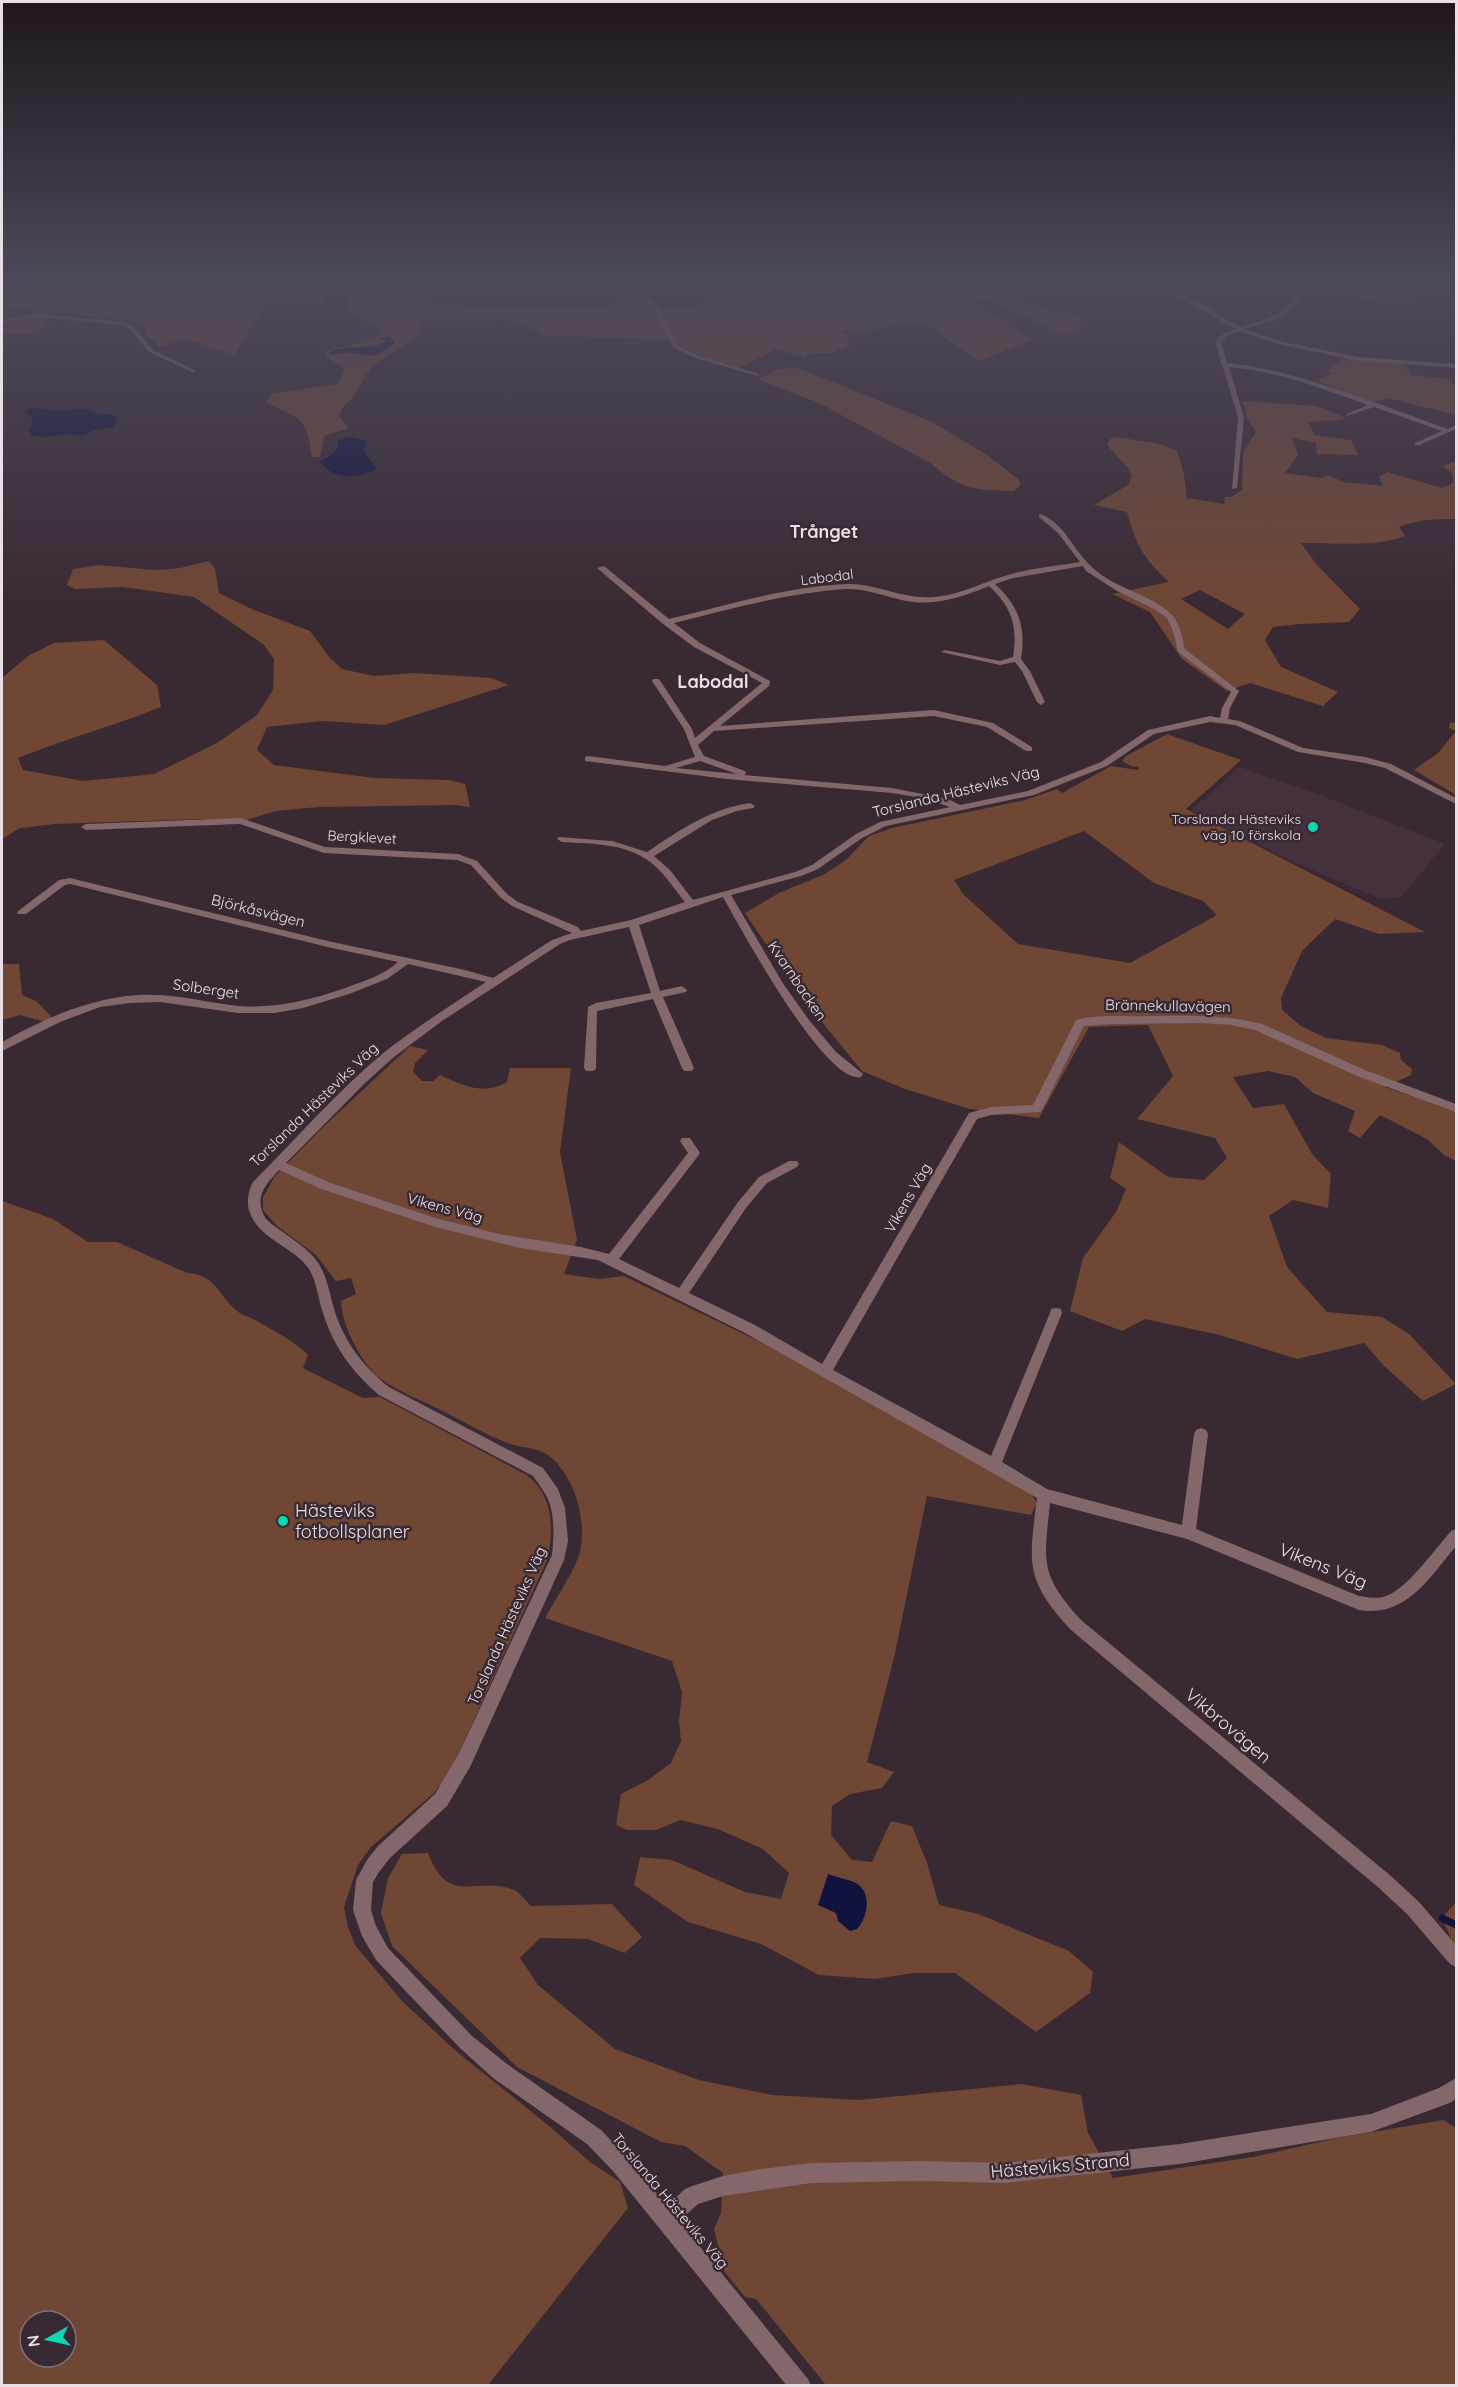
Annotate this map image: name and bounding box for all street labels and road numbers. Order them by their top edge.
street label: Labodal [800,565,854,589]
street label: Torslanda Hästeviks Väg [870,762,1041,821]
street label: Bergklevet [327,826,397,848]
street label: Björkåsvägen [209,890,307,931]
street label: Kvarnbacken [764,937,831,1024]
street label: Solberget [172,974,240,1003]
street label: Brännekullavägen [1105,995,1231,1016]
street label: Torslanda Hästeviks Väg [245,1038,382,1171]
street label: Vikens Väg [880,1159,935,1236]
street label: Vikens Väg [405,1188,485,1227]
street label: Vikens Väg [1276,1537,1371,1594]
street label: Torslanda Hästeviks Väg [463,1544,550,1708]
street label: Vikbrovägen [1181,1683,1276,1768]
street label: Torslanda Hästeviks Väg [608,2129,733,2272]
street label: Hästeviks Strand [989,2148,1131,2183]

